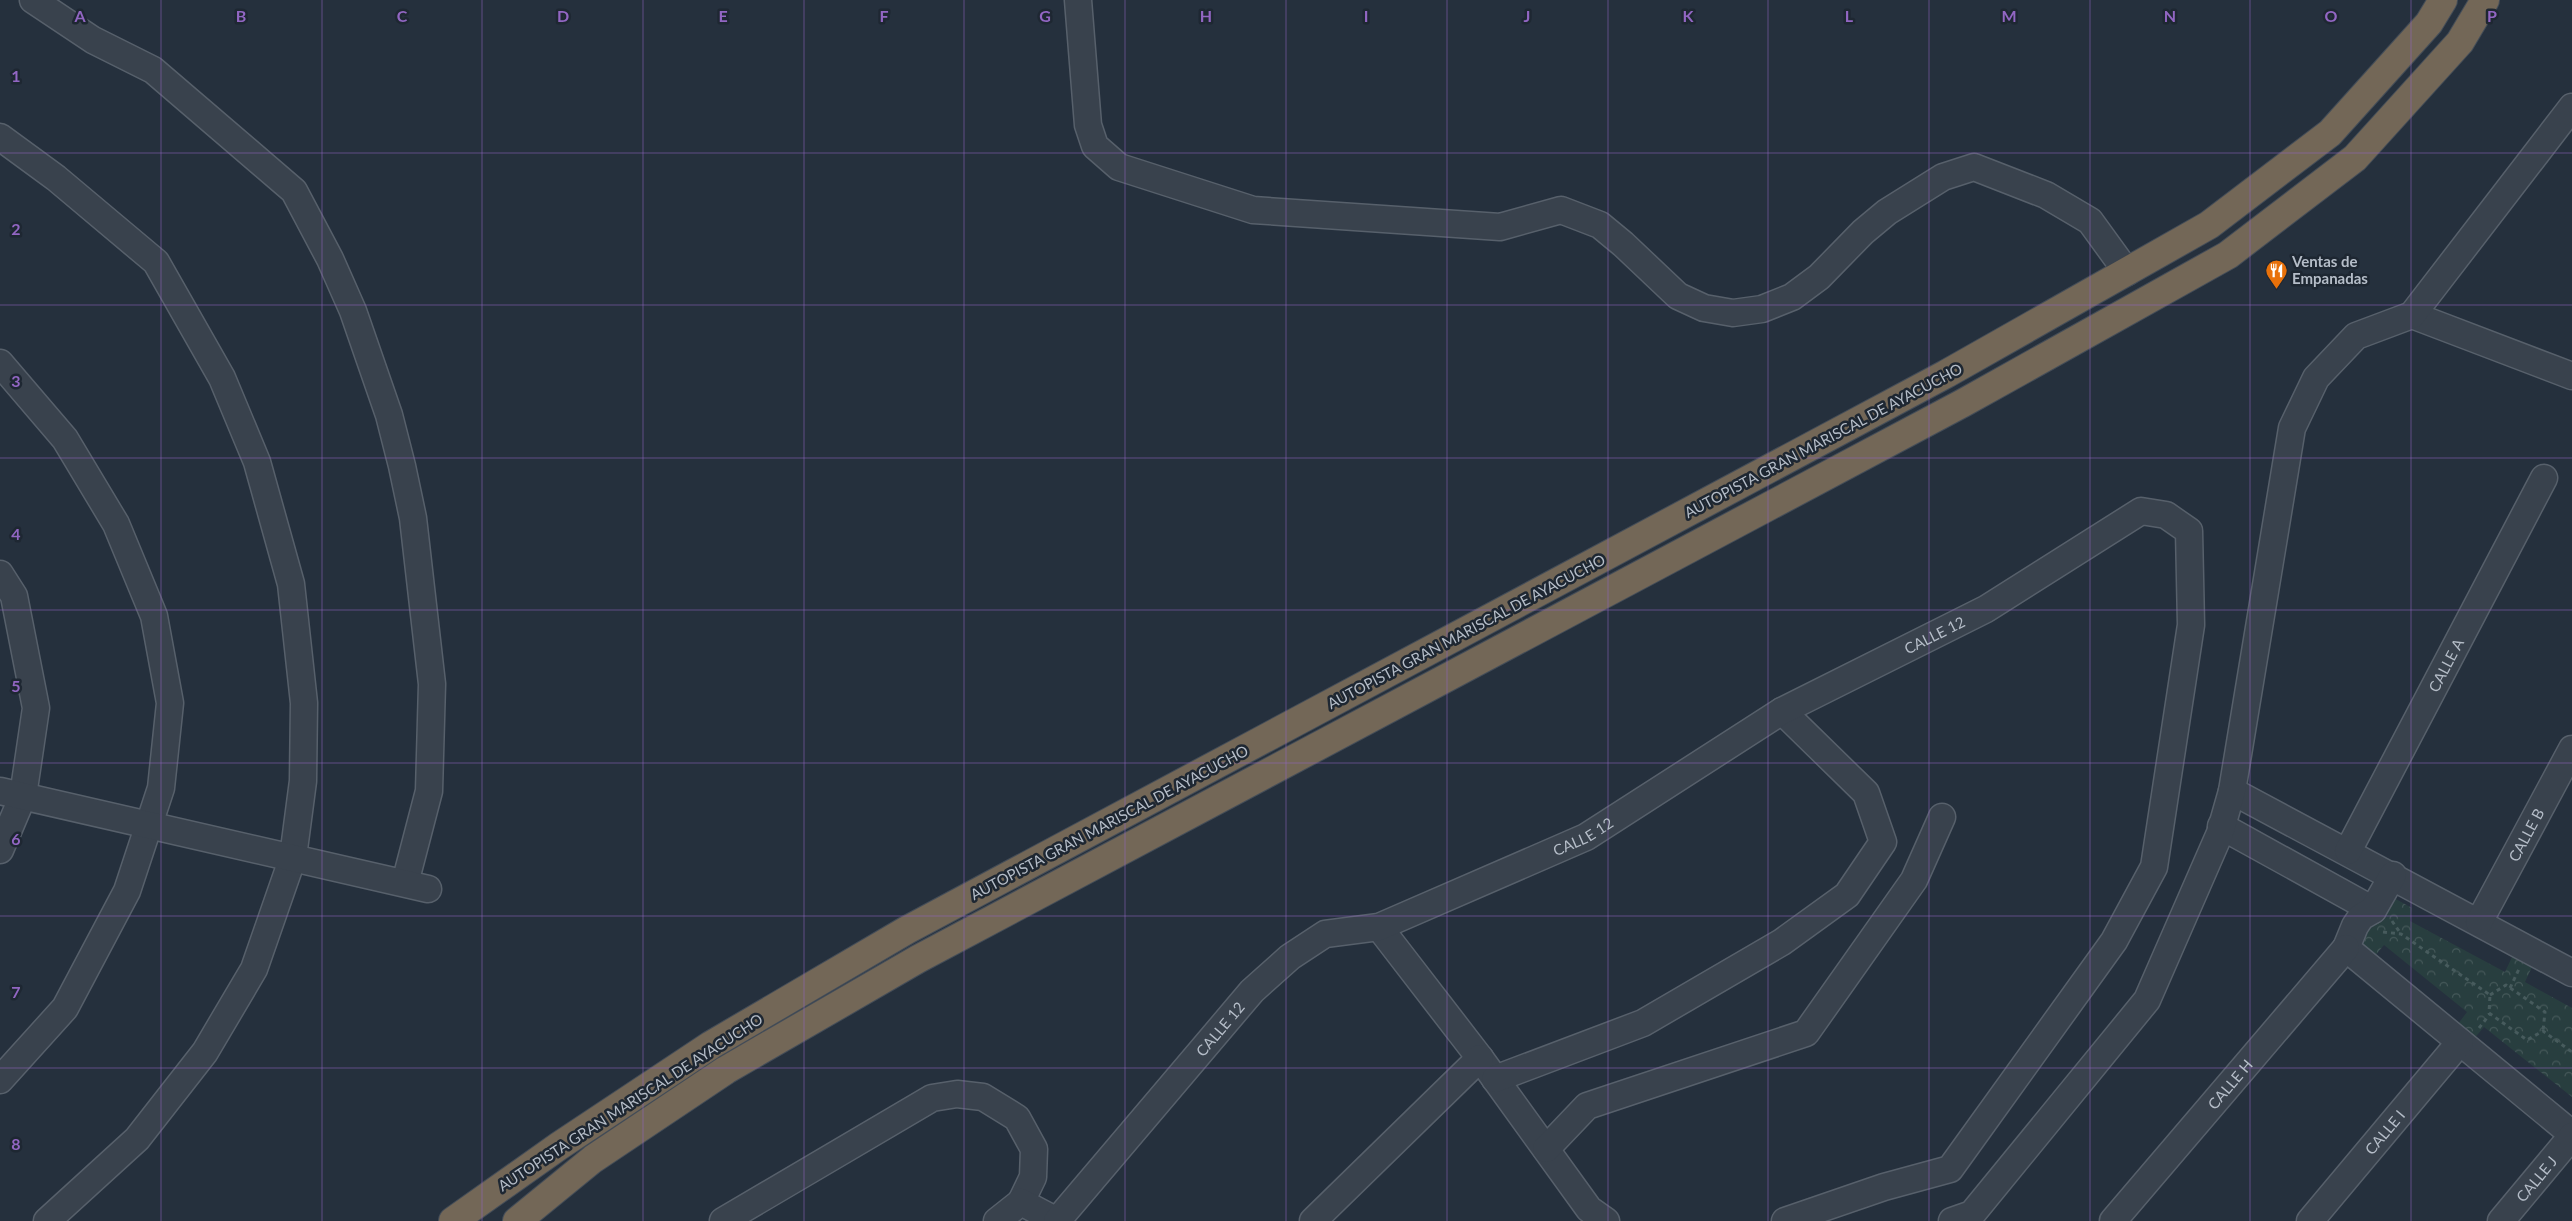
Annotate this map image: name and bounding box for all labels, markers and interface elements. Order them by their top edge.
text: A [73,6,86,25]
text: B [236,6,246,25]
text: C [397,6,408,25]
text: D [557,6,569,25]
text: E [718,6,728,25]
text: F [879,6,889,25]
text: G [1039,6,1051,25]
text: H [1200,6,1212,25]
text: I [1364,6,1368,25]
text: J [1524,6,1530,25]
text: K [1683,6,1695,25]
text: L [1845,6,1854,25]
text: M [2001,6,2017,25]
text: N [2164,6,2176,25]
text: O [2325,6,2338,25]
text: P [2487,6,2497,25]
text: 1 [11,66,21,85]
text: 2 [11,219,21,238]
place label: Ventas de Empanadas [2291,252,2368,287]
restaurant icon: Ventas de Empanadas [2264,258,2288,289]
street label: AUTOPISTA GRAN MARISCAL DE AYACUCHO [1681,359,1965,521]
text: 3 [11,371,21,390]
text: 4 [11,524,21,543]
street label: AUTOPISTA GRAN MARISCAL DE AYACUCHO [1324,550,1608,712]
street label: CALLE 12 [1901,612,1968,657]
street label: CALLE A [2424,635,2467,695]
text: 5 [11,676,21,695]
street label: AUTOPISTA GRAN MARISCAL DE AYACUCHO [967,741,1251,903]
street label: CALLE B [2504,805,2547,865]
street label: CALLE 12 [1550,813,1616,859]
text: 6 [11,829,21,848]
text: 7 [11,982,21,1001]
street label: CALLE 12 [1192,998,1248,1060]
street label: AUTOPISTA GRAN MARISCAL DE AYACUCHO [494,1009,766,1195]
street label: CALLE H [2204,1056,2256,1113]
street label: CALLE I [2361,1106,2408,1158]
text: 8 [11,1134,21,1153]
street label: CALLE J [2512,1152,2560,1205]

